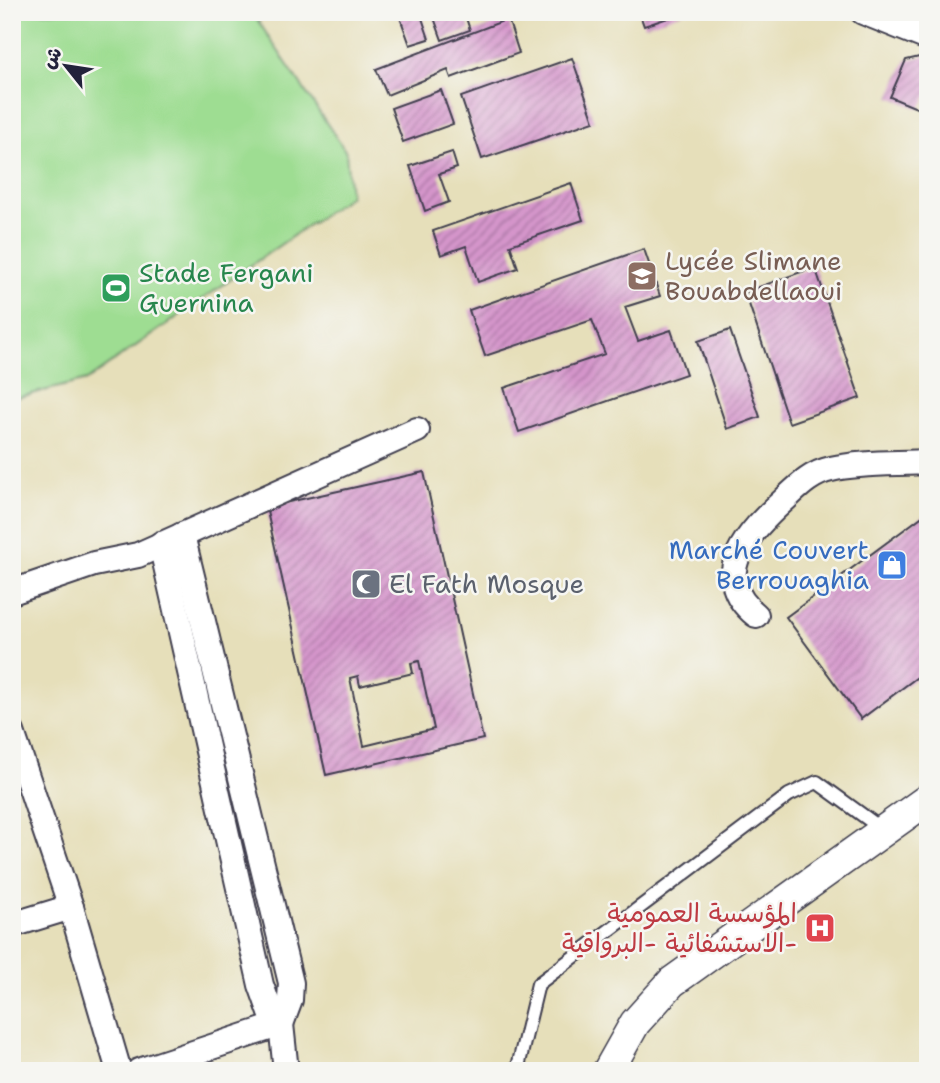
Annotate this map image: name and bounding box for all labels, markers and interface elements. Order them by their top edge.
north arrow [32,32,102,102]
text: ش [36,42,68,73]
place label: Lycée Slimane Bouabdellaoui [665,243,842,308]
place label: Stade Fergani Guernina [139,255,314,320]
school or university icon: Lycée Slimane Bouabdellaoui [625,259,659,293]
sports icon: Stade Fergani Guernina [99,271,133,305]
place label: Marché Couvert Berrouaghia [669,532,869,597]
shop icon: Marché Couvert Berrouaghia [875,548,909,582]
place label: El Fath Mosque [389,566,584,601]
mosque icon: El Fath Mosque [349,567,383,601]
place label: المؤسسة العمومية الاستشفائية -البرواقية- [562,895,797,960]
hospital icon: المؤسسة العمومية الاستشفائية -البرواقية- [803,911,837,945]

